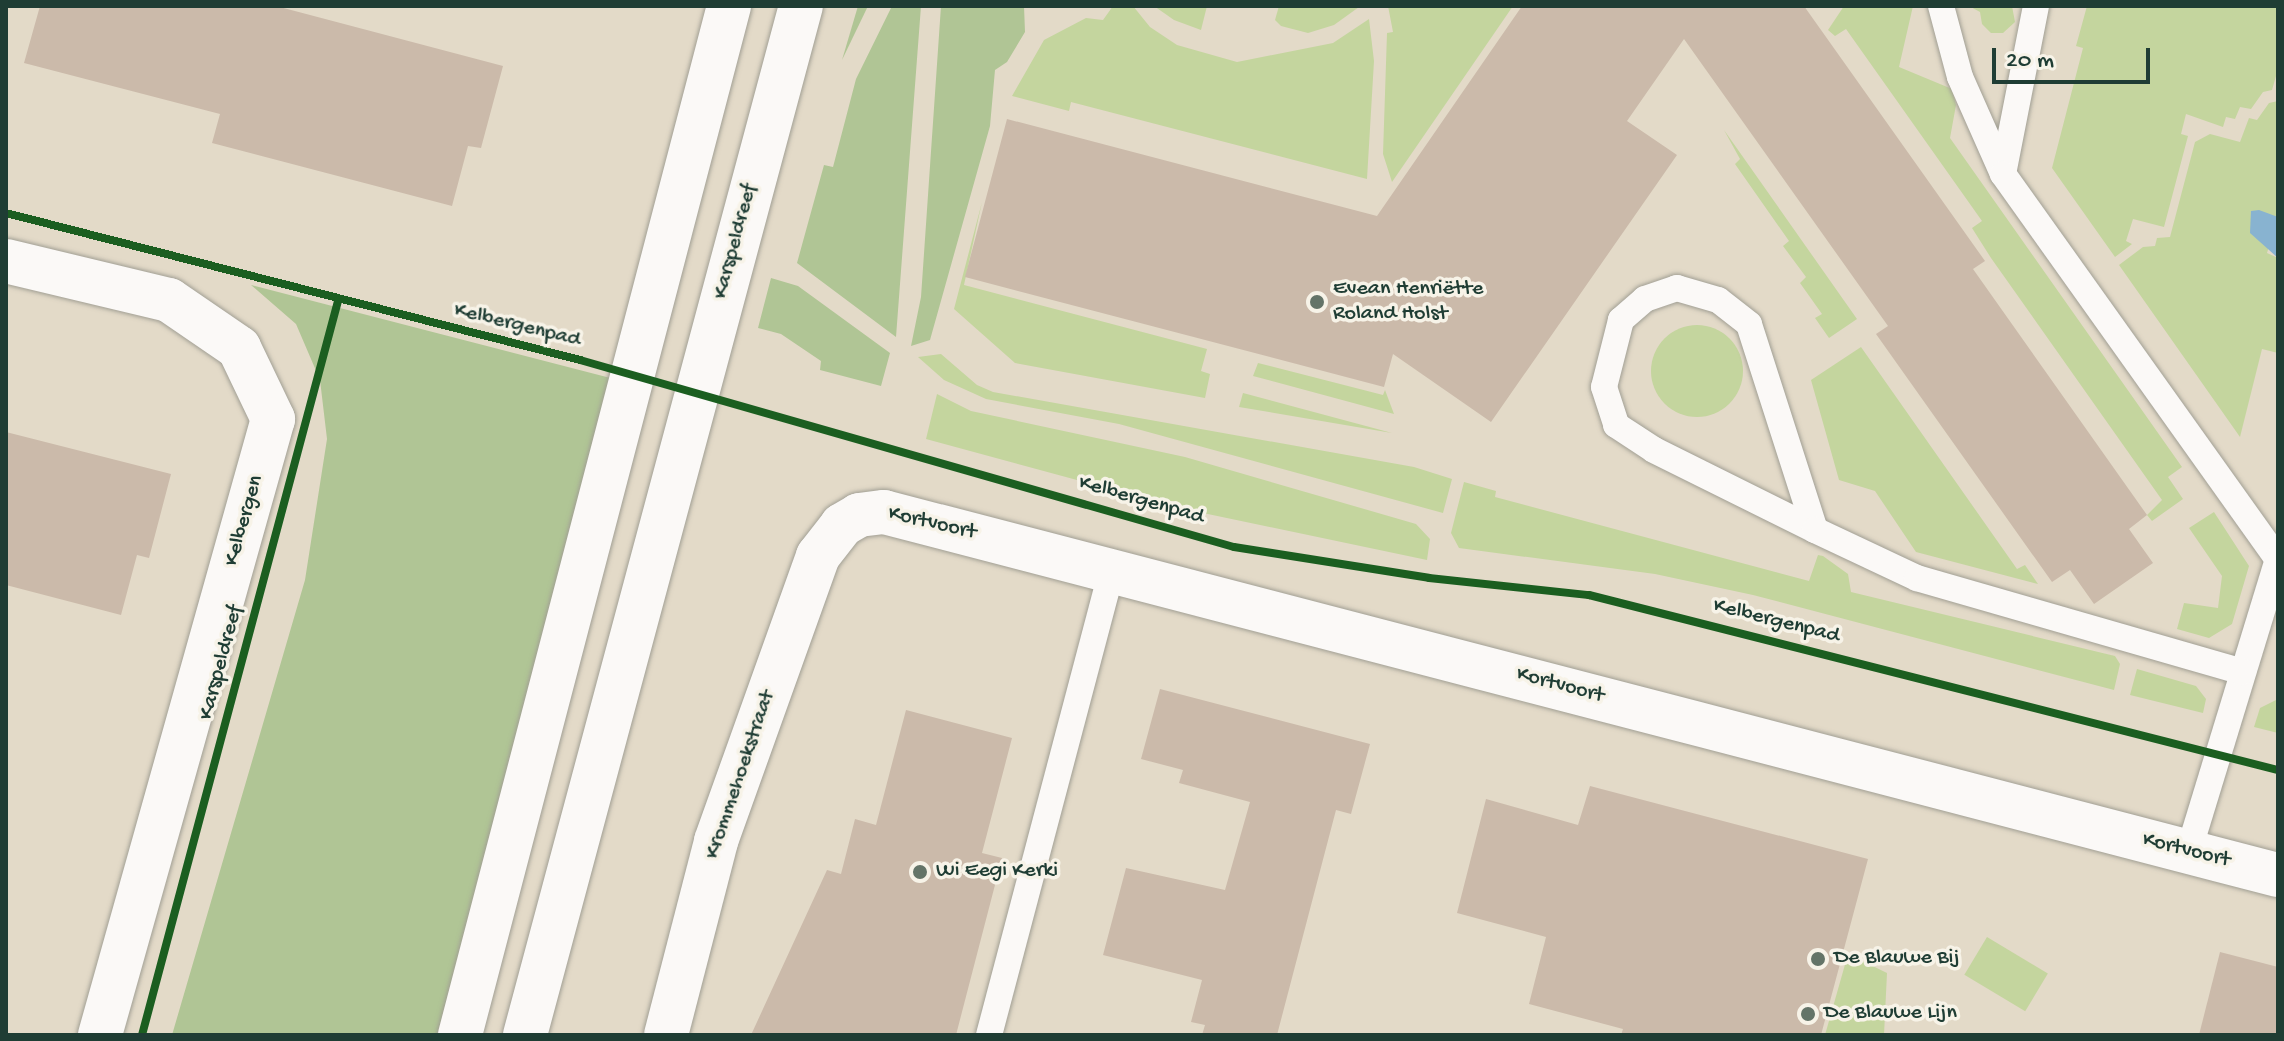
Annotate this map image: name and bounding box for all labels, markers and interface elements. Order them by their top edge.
scale bar [1996,32,2154,82]
text: 20 m [2006,47,2054,76]
street label: Karspeldreef [708,182,764,302]
place label: Evean Henriëtte Roland Holst [1333,276,1483,328]
marker: Evean Henriëtte Roland Holst [1308,293,1326,311]
street label: Kelbergenpad [451,298,583,354]
street label: Kelbergenpad [1075,470,1207,532]
street label: Kelbergen [219,472,271,570]
street label: Kortvoort [885,501,979,547]
street label: Kelbergenpad [1710,594,1842,650]
street label: Karspeldreef [194,603,250,723]
street label: Kortvoort [1513,662,1607,710]
street label: Krommehoekstraat [700,687,782,863]
street label: Kortvoort [2139,827,2233,875]
place label: Wi Eegi Kerki [936,859,1058,885]
marker: Wi Eegi Kerki [911,863,929,881]
place label: De Blauwe Bij [1834,946,1960,972]
marker: De Blauwe Bij [1809,950,1827,968]
place label: De Blauwe Lijn [1824,1001,1957,1027]
marker: De Blauwe Lijn [1799,1005,1817,1023]

